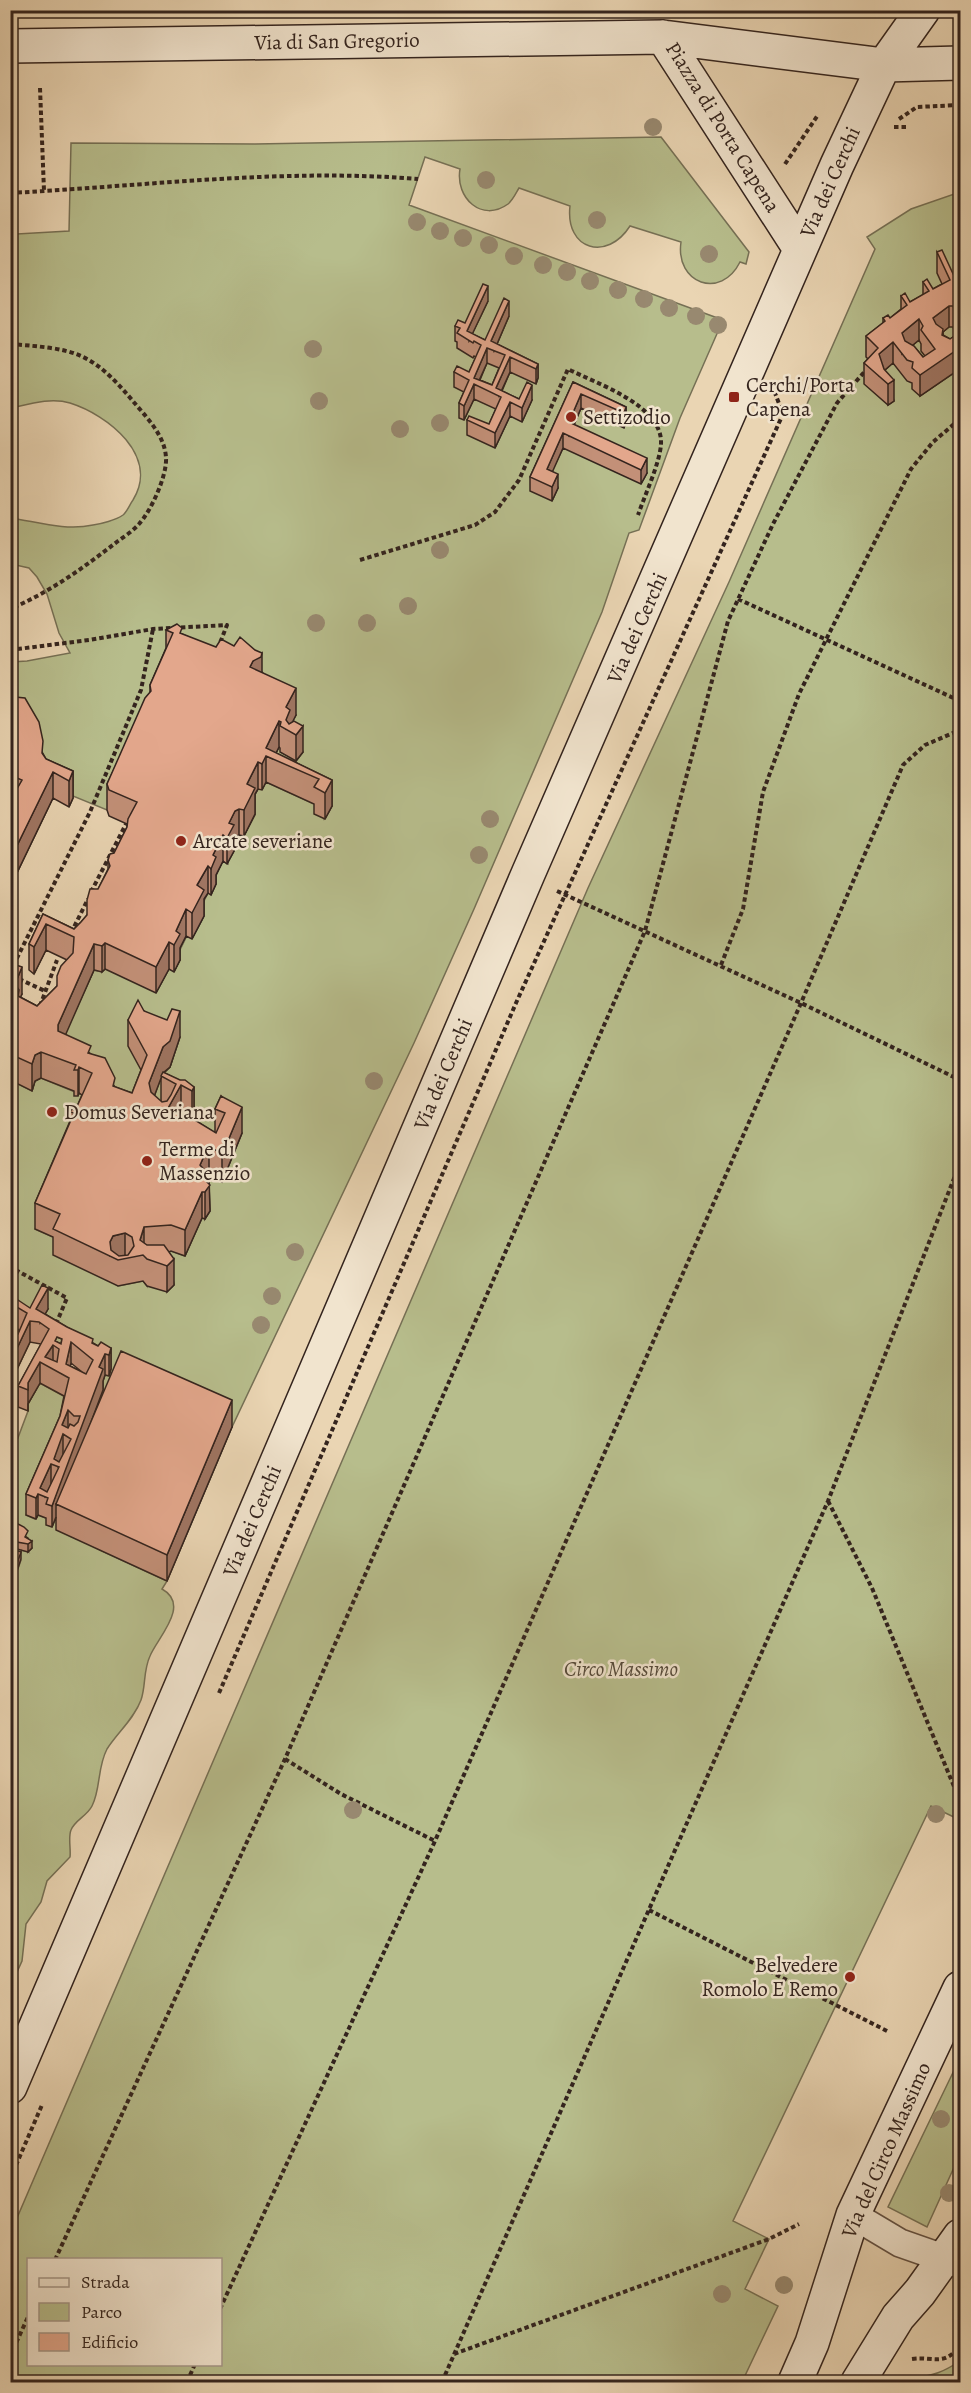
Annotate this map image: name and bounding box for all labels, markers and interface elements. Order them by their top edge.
street label: Via di San Gregorio [253,26,420,56]
street label: Piazza di Porta Capena [659,36,787,218]
street label: Via dei Cerchi [793,122,867,243]
place label: Cerchi/Porta Capena [746,371,855,423]
marker: Cerchi/Porta Capena [727,390,741,404]
place label: Settizodio [583,403,671,431]
marker: Settizodio [564,410,578,424]
street label: Via dei Cerchi [600,568,674,689]
place label: Arcate severiane [192,827,333,855]
marker: Arcate severiane [174,834,188,848]
street label: Via dei Cerchi [407,1014,479,1135]
place label: Domus Severiana [64,1098,214,1126]
marker: Domus Severiana [45,1105,59,1119]
place label: Terme di Massenzio [159,1135,250,1187]
marker: Terme di Massenzio [140,1154,154,1168]
street label: Via dei Cerchi [216,1461,288,1582]
park label: Circo Massimo [564,1655,678,1683]
place label: Belvedere Romolo E Remo [702,1951,838,2003]
marker: Belvedere Romolo E Remo [843,1970,857,1984]
street label: Via del Circo Massimo [834,2058,937,2243]
legend [27,2258,222,2366]
text: Strada [81,2270,130,2294]
text: Parco [81,2300,122,2324]
text: Edificio [81,2330,138,2354]

